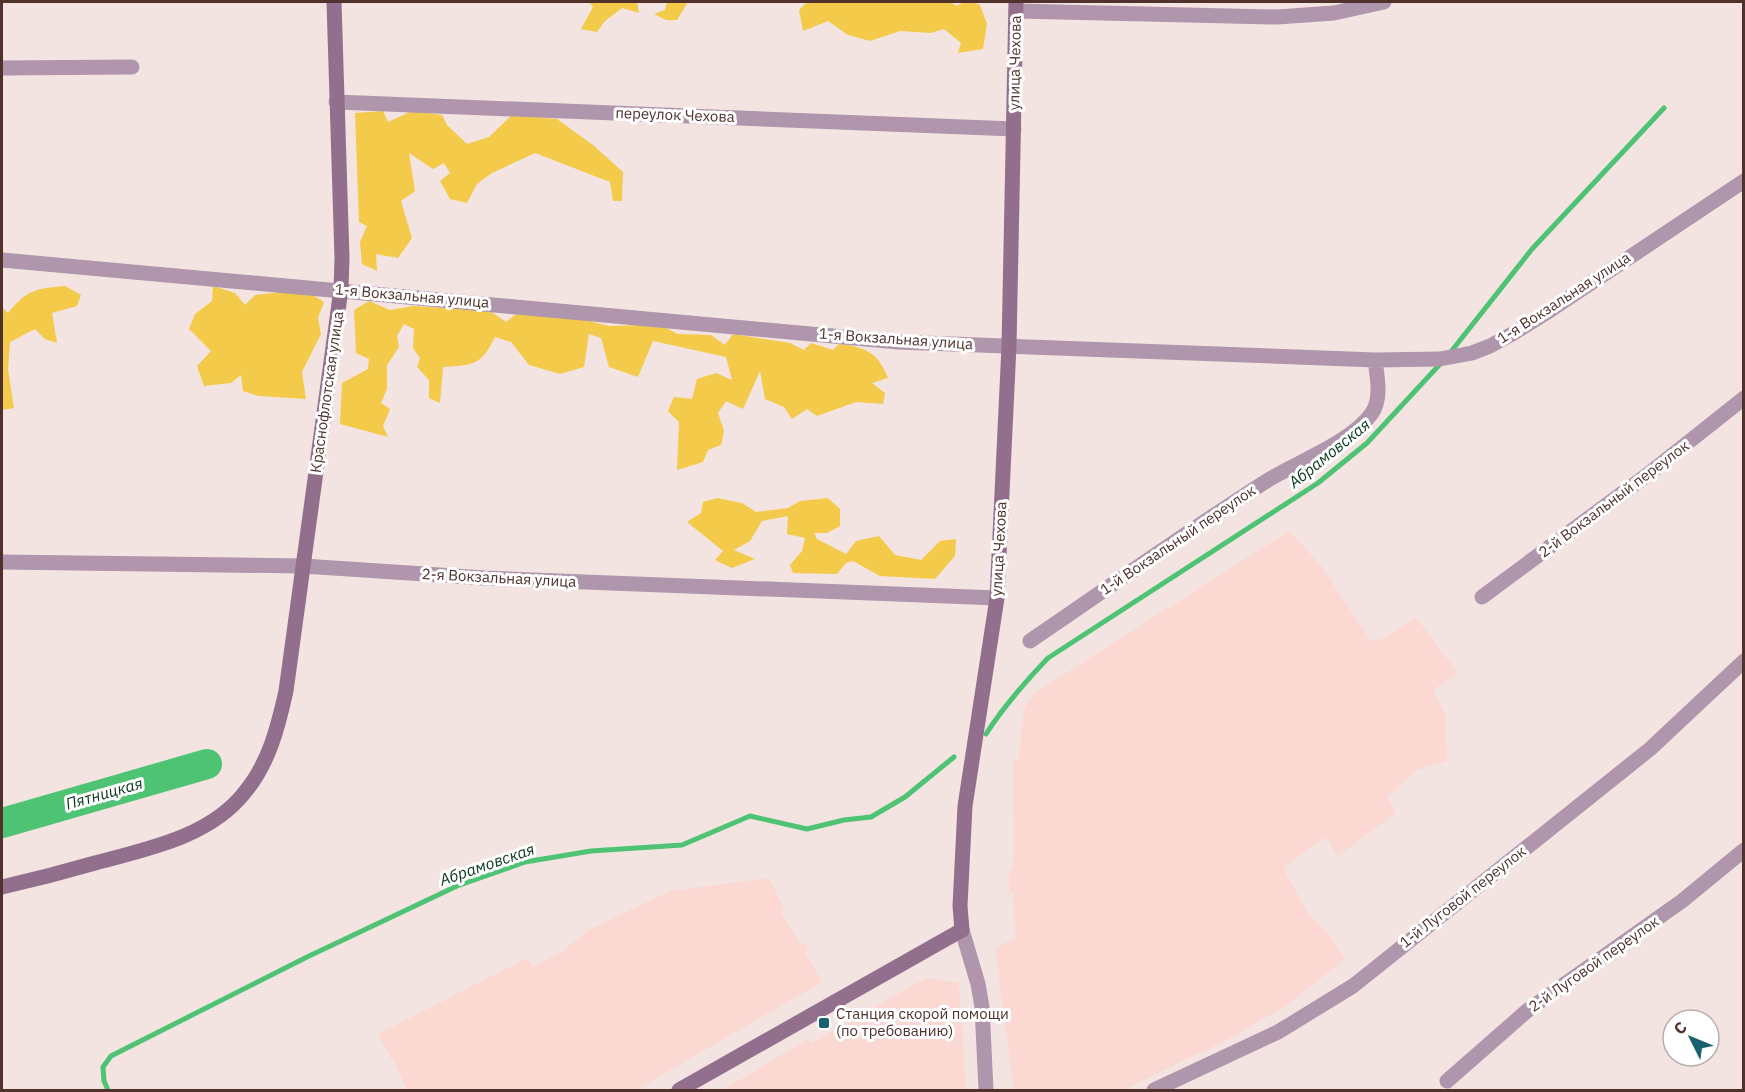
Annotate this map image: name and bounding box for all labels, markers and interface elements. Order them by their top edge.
street label: улица Чехова [1004,15,1025,111]
street label: переулок Чехова [615,103,735,126]
street label: 1-я Вокзальная улица [1494,247,1634,348]
street label: 1-я Вокзальная улица [334,279,490,312]
street label: Краснофлотская улица [306,310,347,474]
street label: 1-я Вокзальная улица [818,324,974,353]
water label: Абрамовская [1283,414,1374,493]
street label: 2-й Вокзальный переулок [1535,436,1693,561]
street label: 1-й Вокзальный переулок [1096,480,1259,599]
street label: улица Чехова [987,501,1010,597]
street label: 2-я Вокзальная улица [421,564,577,591]
water label: Пятницкая [63,772,145,814]
water label: Абрамовская [436,838,537,890]
street label: 1-й Луговой переулок [1396,841,1530,952]
street label: 2-й Луговой переулок [1525,911,1663,1016]
place label: Станция скорой помощи (по требованию) [836,1004,1009,1040]
north arrow [1661,1008,1721,1068]
marker: Станция скорой помощи (по требованию) [817,1016,831,1030]
text: С [1669,1017,1691,1038]

